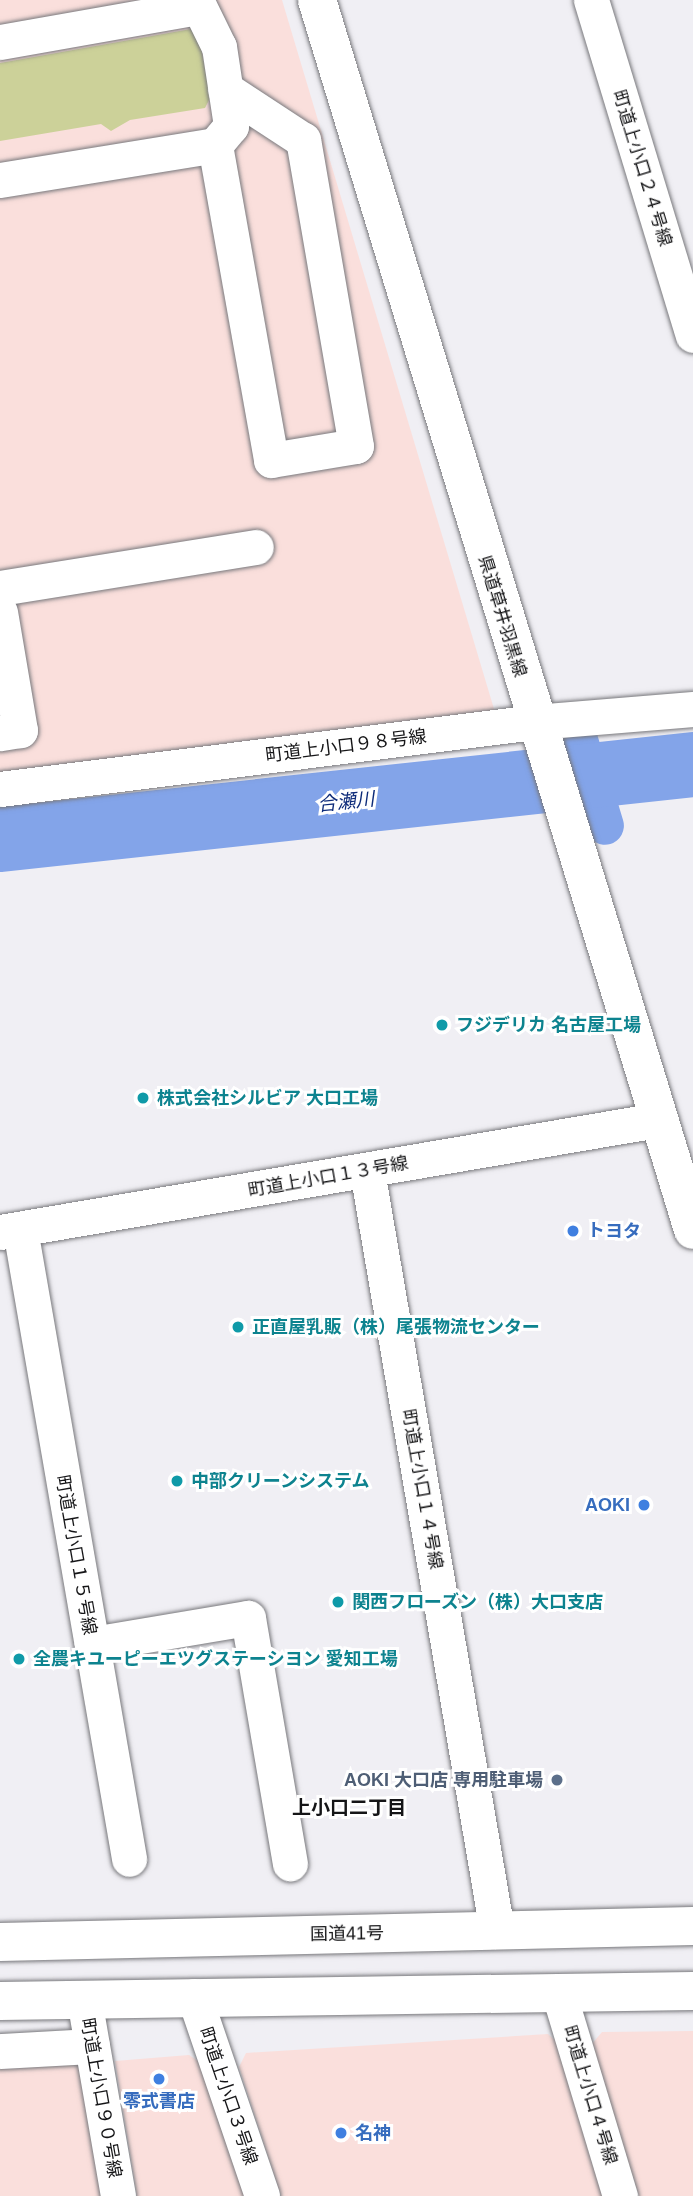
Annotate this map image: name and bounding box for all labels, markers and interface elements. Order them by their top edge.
street label: 町道上小口２４号線 [608,87,676,249]
street label: 県道草井羽黒線 [473,553,531,679]
street label: 町道上小口９８号線 [264,725,428,767]
water label: 合瀬川 [316,788,376,816]
place label: フジデリカ 名古屋工場 [456,1014,641,1036]
marker: フジデリカ 名古屋工場 [434,1017,450,1033]
place label: 株式会社シルビア 大口工場 [157,1087,378,1109]
marker: 株式会社シルビア 大口工場 [135,1090,151,1106]
street label: 町道上小口１３号線 [246,1152,410,1202]
place label: トヨタ [587,1220,641,1242]
marker: トヨタ [565,1223,581,1239]
place label: 正直屋乳販（株）尾張物流センター [252,1316,540,1338]
marker: 正直屋乳販（株）尾張物流センター [230,1319,246,1335]
street label: 町道上小口１４号線 [397,1407,447,1571]
place label: 中部クリーンシステム [191,1470,371,1492]
street label: 町道上小口１５号線 [51,1473,101,1637]
marker: 中部クリーンシステム [169,1473,185,1489]
place label: AOKI [585,1494,630,1516]
marker: AOKI [636,1497,652,1513]
place label: 関西フローズン（株）大口支店 [352,1591,604,1613]
marker: 関西フローズン（株）大口支店 [330,1594,346,1610]
place label: 全農キユーピーエツグステーシヨン 愛知工場 [33,1648,398,1670]
marker: 全農キユーピーエツグステーシヨン 愛知工場 [11,1651,27,1667]
place label: AOKI 大口店 専用駐車場 [344,1769,543,1791]
marker: AOKI 大口店 専用駐車場 [549,1772,565,1788]
district label: 上小口二丁目 [292,1797,406,1819]
street label: 国道41号 [310,1923,384,1945]
street label: 町道上小口９０号線 [76,2016,126,2180]
street label: 町道上小口４号線 [559,2023,621,2167]
street label: 町道上小口３号線 [194,2024,262,2168]
marker: 零式書店 [151,2071,167,2087]
place label: 零式書店 [123,2090,195,2112]
place label: 名神 [355,2122,391,2144]
marker: 名神 [333,2125,349,2141]

